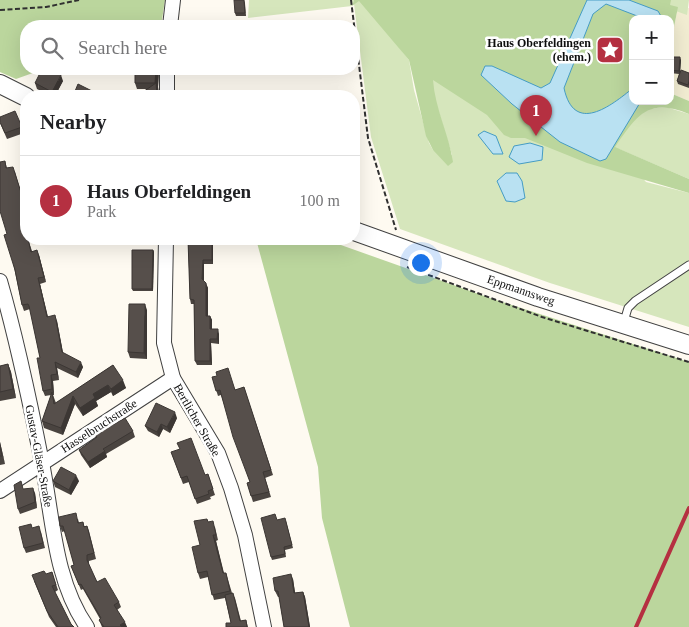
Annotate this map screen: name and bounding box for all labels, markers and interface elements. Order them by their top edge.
map controls [629,15,674,105]
button: + [629,15,674,60]
search box [20,20,360,75]
icon: search [38,34,66,62]
place icon: Haus Oberfeldingen (ehem.) [595,35,625,65]
place label: Haus Oberfeldingen (ehem.) [487,36,591,64]
text: Search here [78,37,167,58]
button: − [629,60,674,105]
pin: 1 [520,95,552,136]
text: Nearby [40,110,107,134]
text: Haus Oberfeldingen [87,181,251,202]
text: 1 [52,192,60,209]
text: 100 m [300,192,340,209]
text: Park [87,203,116,220]
your location [408,250,434,276]
street label: Eppmannsweg [485,272,557,308]
street label: Bertlicher Straße [171,381,223,459]
street label: Hasselbruchstraße [58,396,140,456]
street label: Gustav-Gläser-Straße [22,404,56,508]

